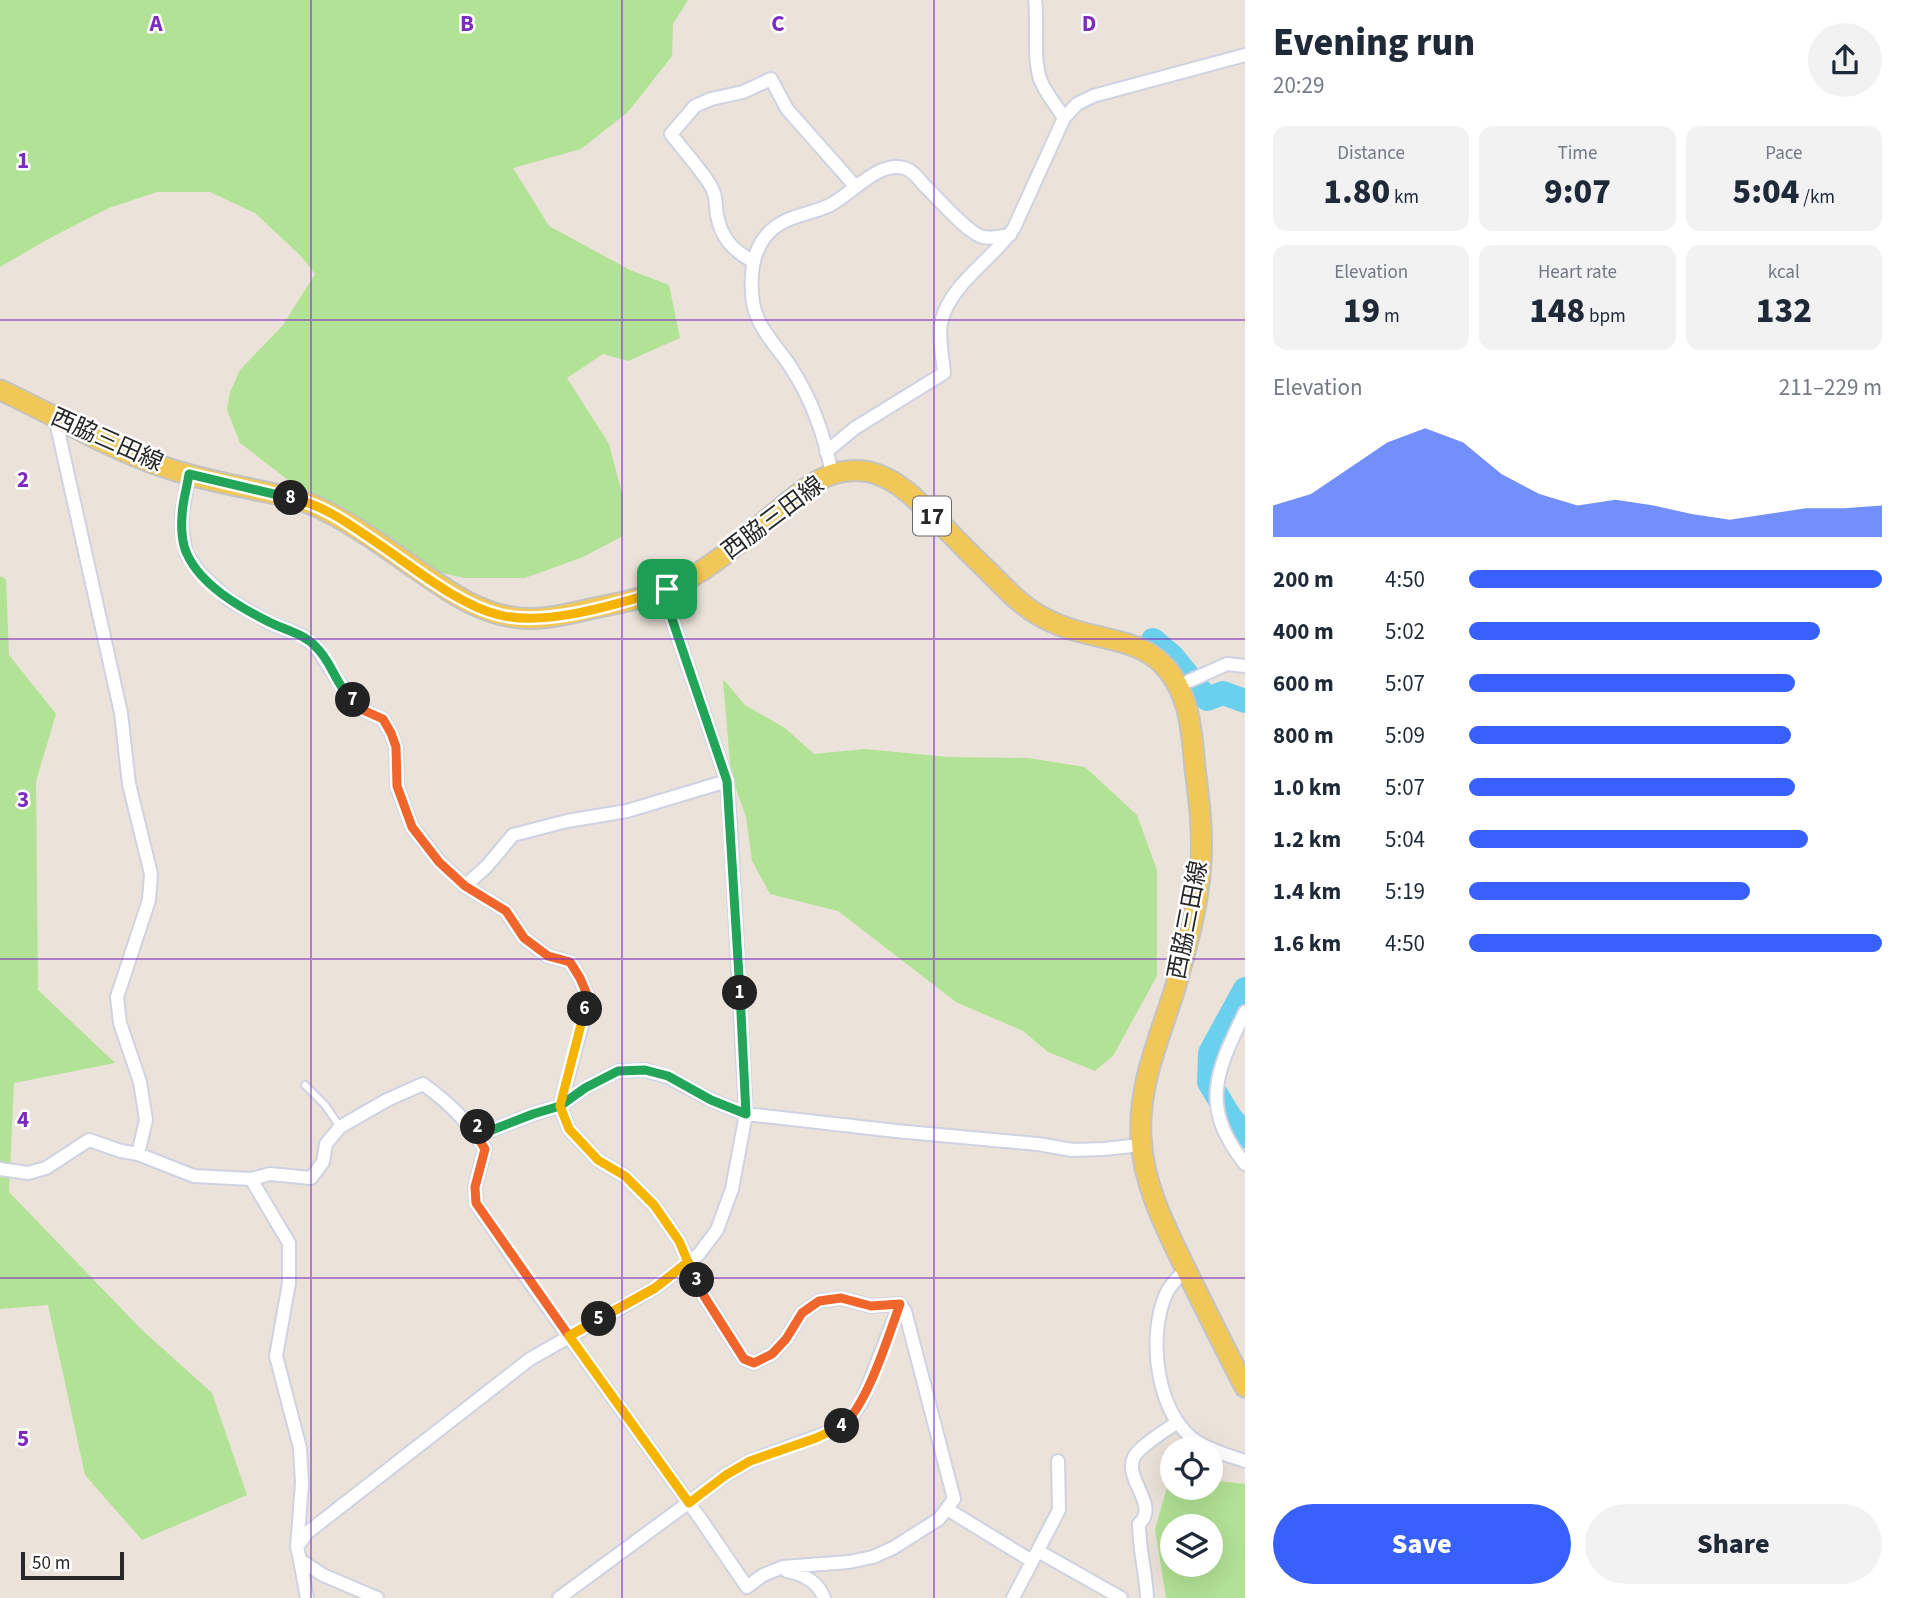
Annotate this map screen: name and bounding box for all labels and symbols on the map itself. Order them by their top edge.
text: A [148,7,163,40]
text: B [460,7,474,40]
text: C [771,7,785,40]
text: D [1082,7,1096,40]
text: 1 [17,144,29,177]
street label: 西脇三田線 [45,400,169,480]
text: 2 [17,463,29,496]
street label: 西脇三田線 [715,468,831,568]
pin: 8 [274,480,308,516]
road number: 17 [913,496,951,536]
pin [637,559,697,619]
pin: 7 [336,682,370,718]
text: 3 [17,783,29,816]
street label: 西脇三田線 [1159,858,1217,982]
pin: 1 [722,976,758,1010]
pin: 6 [568,992,602,1026]
text: 4 [17,1103,29,1136]
pin: 2 [461,1110,496,1144]
pin: 3 [680,1262,714,1298]
pin: 5 [582,1302,616,1336]
pin: 4 [824,1408,860,1444]
text: 5 [17,1422,29,1455]
scale bar [21,1549,124,1581]

